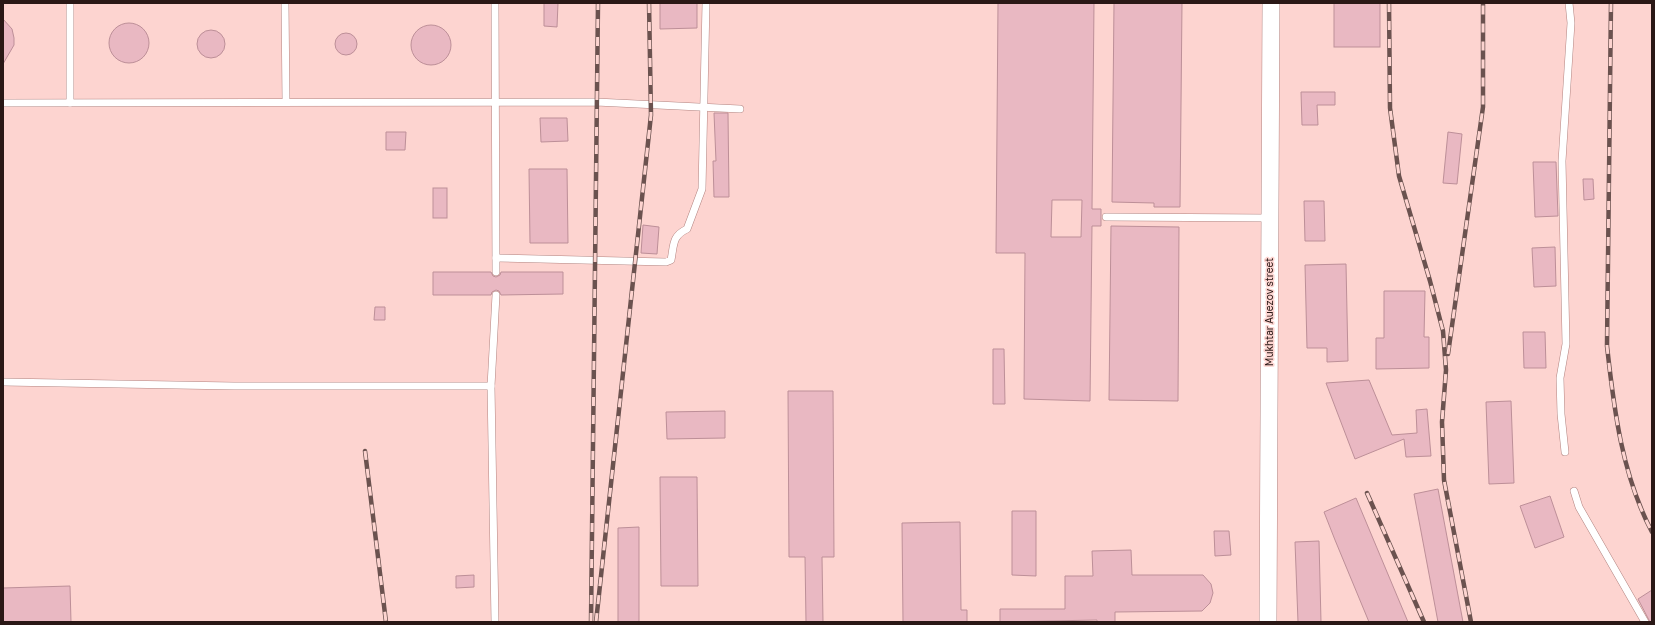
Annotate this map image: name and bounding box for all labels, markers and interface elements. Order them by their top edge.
street label: Mukhtar Auezov street [1263,258,1275,366]

